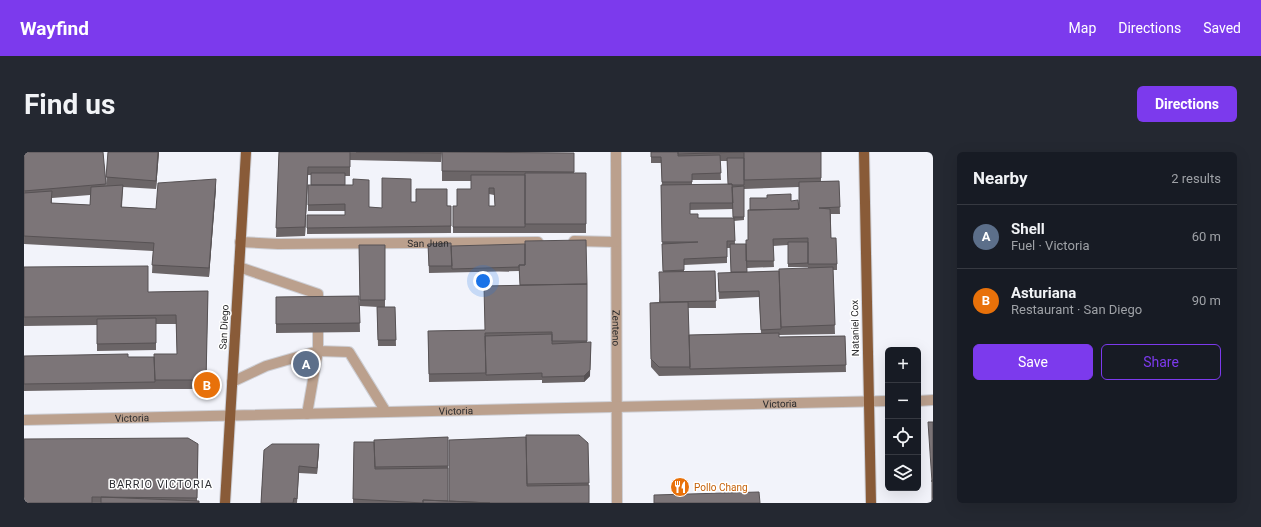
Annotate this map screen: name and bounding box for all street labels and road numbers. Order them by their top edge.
street label: San Juan [407,237,449,249]
street label: Nataniel Cox [849,300,861,356]
street label: San Diego [217,304,231,350]
street label: Zenteno [611,310,622,347]
street label: Victoria [763,398,797,409]
street label: Victoria [439,405,473,416]
street label: Victoria [115,412,149,424]

